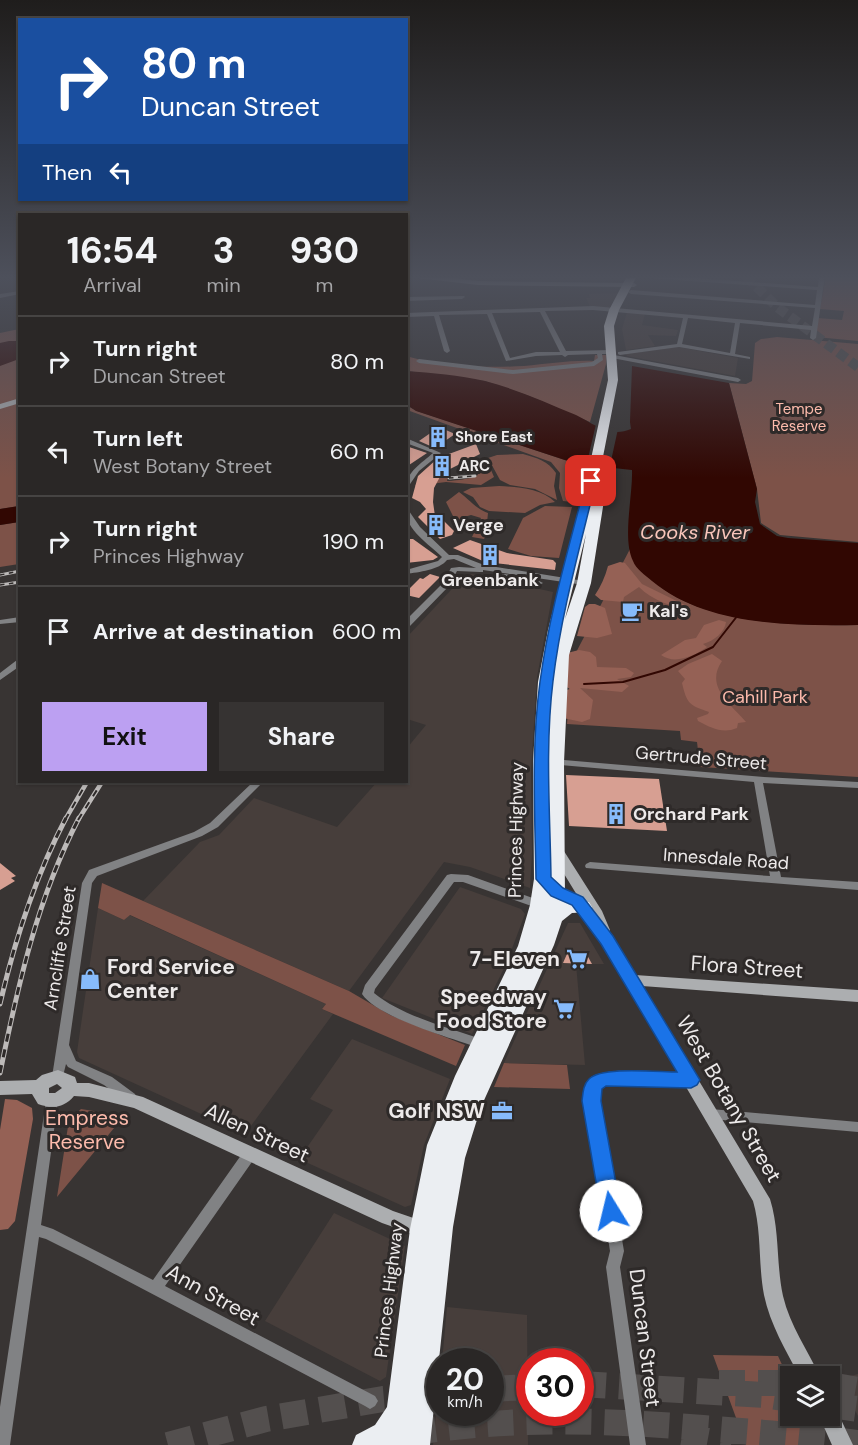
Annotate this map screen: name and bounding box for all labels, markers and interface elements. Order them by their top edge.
text: 80 m [141,36,247,91]
icon: right [42,42,120,120]
text: Duncan Street [141,89,320,124]
icon: left [104,156,137,189]
text: Then [42,158,92,187]
text: 16:54 [67,227,158,274]
text: 3 [213,227,234,274]
text: 930 [289,227,359,274]
text: Arrival [83,272,141,298]
text: min [207,272,241,298]
text: m [315,272,333,298]
text: Turn right [93,334,198,363]
icon: right [42,345,75,378]
text: 80 m [330,347,384,376]
text: Duncan Street [93,363,226,389]
park label: Tempe Reserve [772,399,826,436]
text: Turn left [93,424,183,453]
building icon: Shore East [426,425,450,449]
place label: Shore East [455,427,533,447]
icon: left [42,435,75,468]
text: 60 m [330,437,384,466]
text: West Botany Street [93,453,272,479]
building icon: ARC [430,454,454,478]
pin [565,455,616,506]
place label: ARC [459,456,490,476]
icon: arrive [574,464,607,497]
building icon: Verge [424,513,448,537]
place label: Verge [453,513,504,537]
text: Turn right [93,514,198,543]
water label: Cooks River [640,519,751,545]
icon: right [42,525,75,558]
text: 190 m [323,527,384,556]
text: Princes Highway [93,543,244,569]
building icon: Greenbank [478,543,502,567]
place label: Greenbank [441,568,540,592]
cafe icon: Kal's [620,599,644,623]
place label: Kal's [649,599,689,623]
icon: arrive [42,615,75,648]
text: Arrive at destination [93,617,314,646]
text: 600 m [332,617,401,646]
park label: Cahill Park [722,685,808,709]
button: Exit [42,702,207,771]
button: Share [219,702,384,771]
street label: Gertrude Street [634,740,768,776]
street label: Princes Highway [503,762,529,898]
building icon: Orchard Park [604,802,628,826]
place label: Orchard Park [633,802,750,826]
street label: Innesdale Road [662,843,790,875]
street label: Arncliffe Street [38,884,82,1012]
place label: 7-Eleven [470,945,560,973]
supermarket icon: 7-Eleven [565,947,589,971]
street label: Flora Street [690,949,804,985]
place label: Ford Service Center [107,953,235,1005]
shop icon: Ford Service Center [78,967,102,991]
place label: Speedway Food Store [436,983,547,1035]
supermarket icon: Speedway Food Store [552,997,576,1021]
street label: West Botany Street [670,1011,788,1187]
street label: Allen Street [200,1097,314,1169]
place label: Golf NSW [388,1097,485,1125]
office icon: Golf NSW [490,1099,514,1123]
park label: Empress Reserve [45,1104,129,1156]
position arrow [579,1179,643,1243]
street label: Princes Highway [369,1221,409,1359]
street label: Ann Street [161,1258,265,1332]
street label: Duncan Street [623,1267,667,1409]
speed limit sign: 30 [516,1348,594,1426]
text: 20 [446,1360,484,1399]
map controls [780,1366,840,1426]
button: layers [780,1366,840,1426]
text: km/h [447,1392,483,1412]

